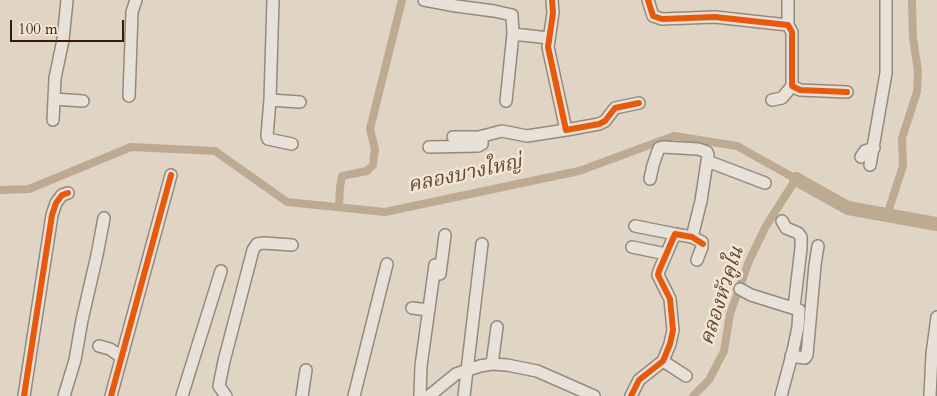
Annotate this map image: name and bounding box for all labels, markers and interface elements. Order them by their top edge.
scale bar [12,10,126,42]
text: 100 m [18,19,58,39]
water label: คลองบางใหญ่ [406,151,524,199]
water label: คลองหัวคูใน [696,244,750,348]

